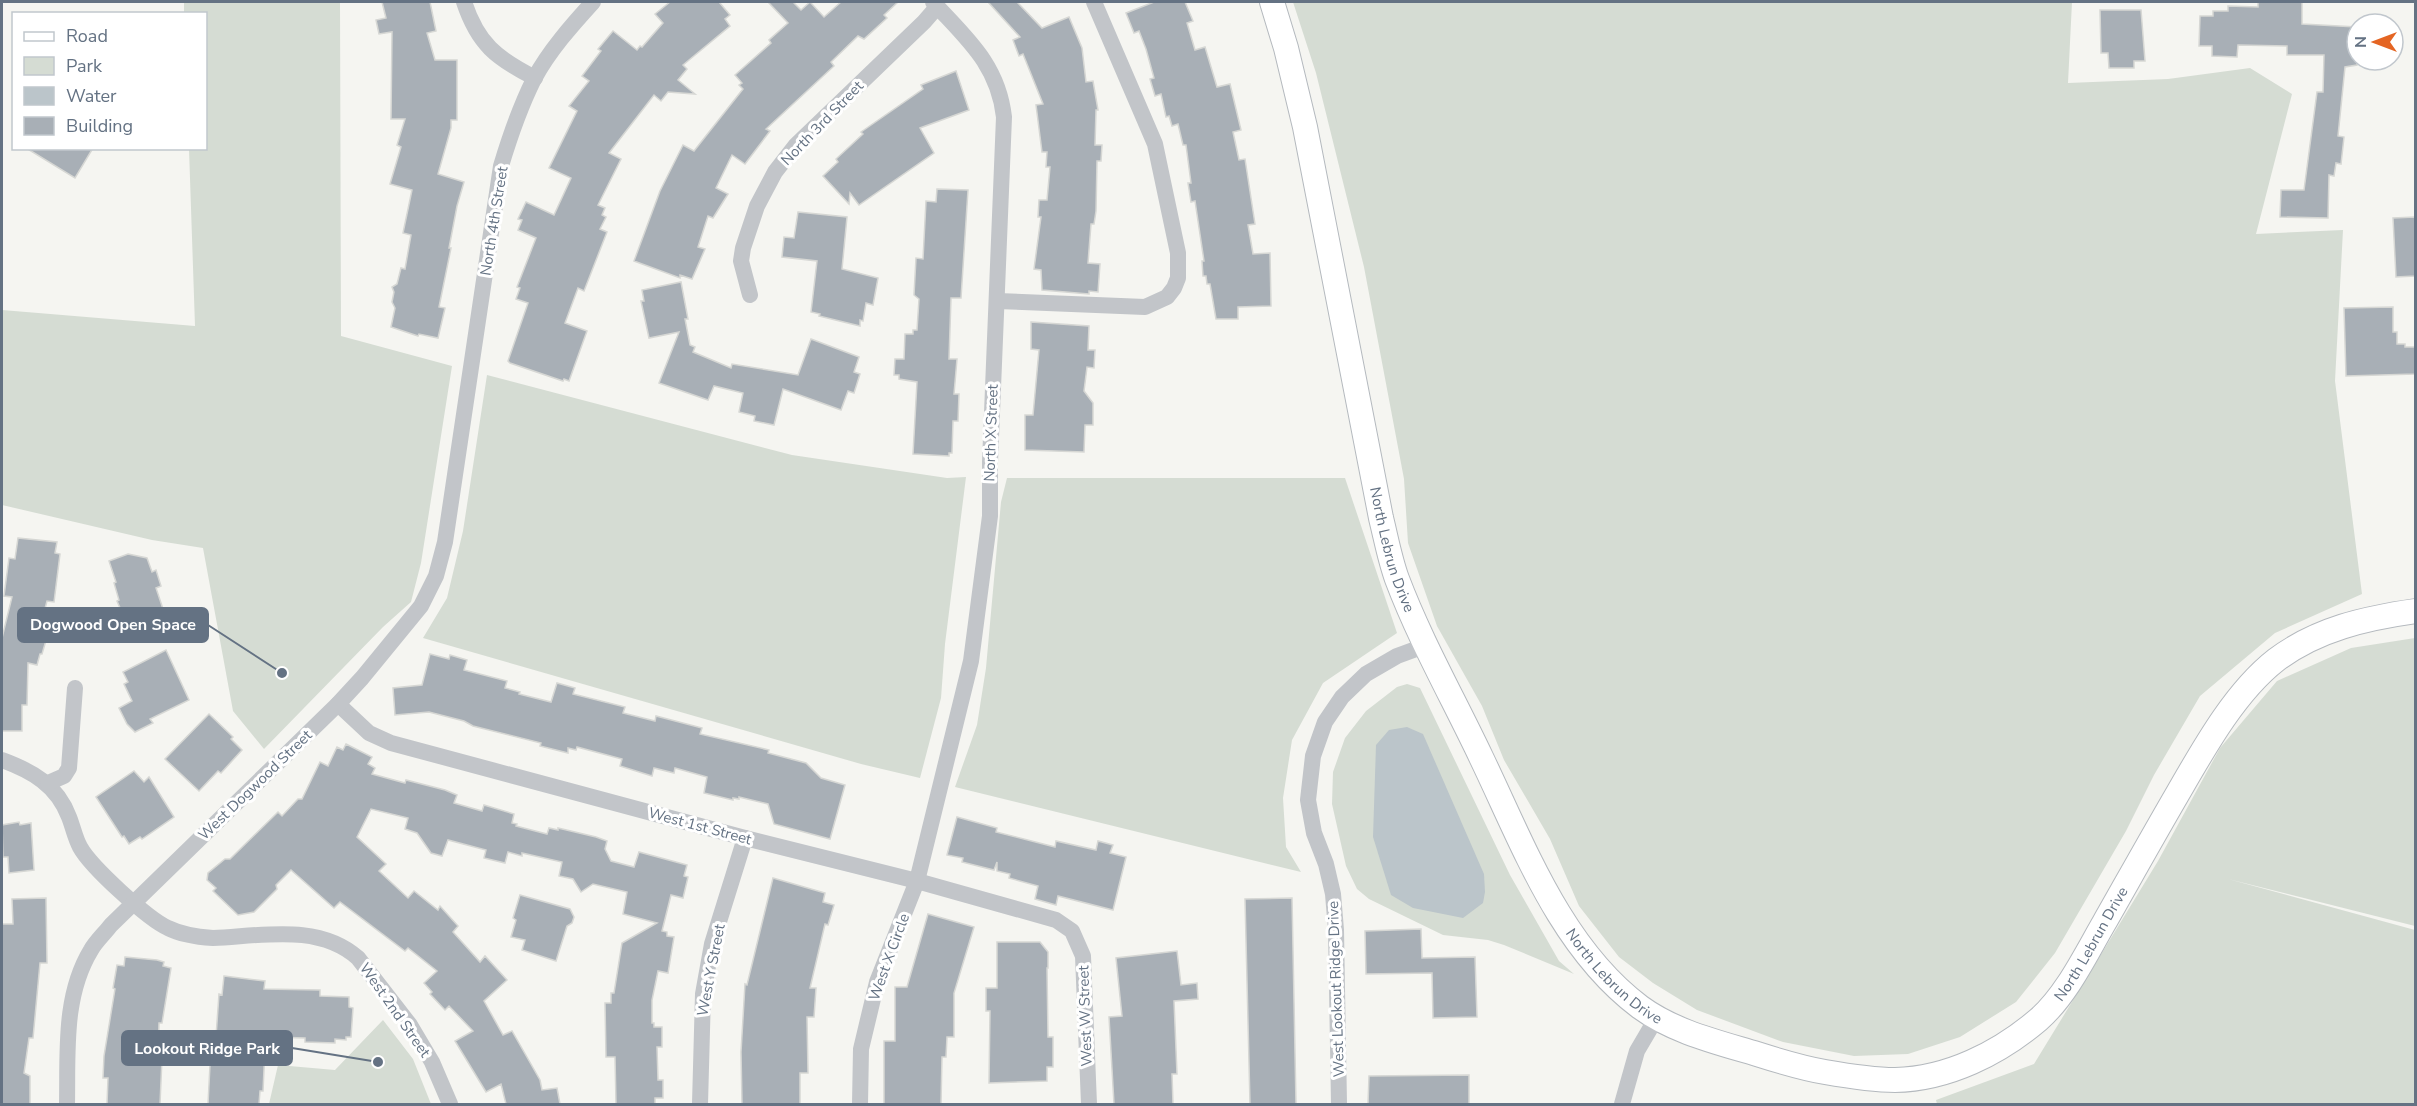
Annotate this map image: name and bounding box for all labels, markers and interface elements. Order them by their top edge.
legend [12,12,207,150]
north arrow [2345,12,2405,72]
text: Road [66,24,108,48]
text: N [2350,36,2372,48]
text: Park [66,54,103,78]
street label: North 3rd Street [776,76,868,170]
text: Water [66,84,117,108]
text: Building [66,114,133,138]
street label: North 4th Street [475,164,513,277]
street label: North X Street [979,383,1003,482]
street label: North Lebrun Drive [1365,485,1419,615]
callout: Dogwood Open Space [18,608,208,642]
text: Dogwood Open Space [30,614,196,636]
street label: West Dogwood Street [194,725,317,845]
street label: West 1st Street [646,803,755,850]
street label: North Lebrun Drive [2049,883,2133,1005]
street label: West Lookout Ridge Drive [1323,901,1349,1077]
street label: West X Circle [864,911,914,1003]
street label: West Y Street [692,921,730,1018]
street label: North Lebrun Drive [1561,925,1666,1029]
street label: West 2nd Street [355,959,435,1062]
street label: West W Street [1073,964,1097,1067]
callout: Lookout Ridge Park [122,1031,292,1065]
text: Lookout Ridge Park [134,1038,280,1060]

